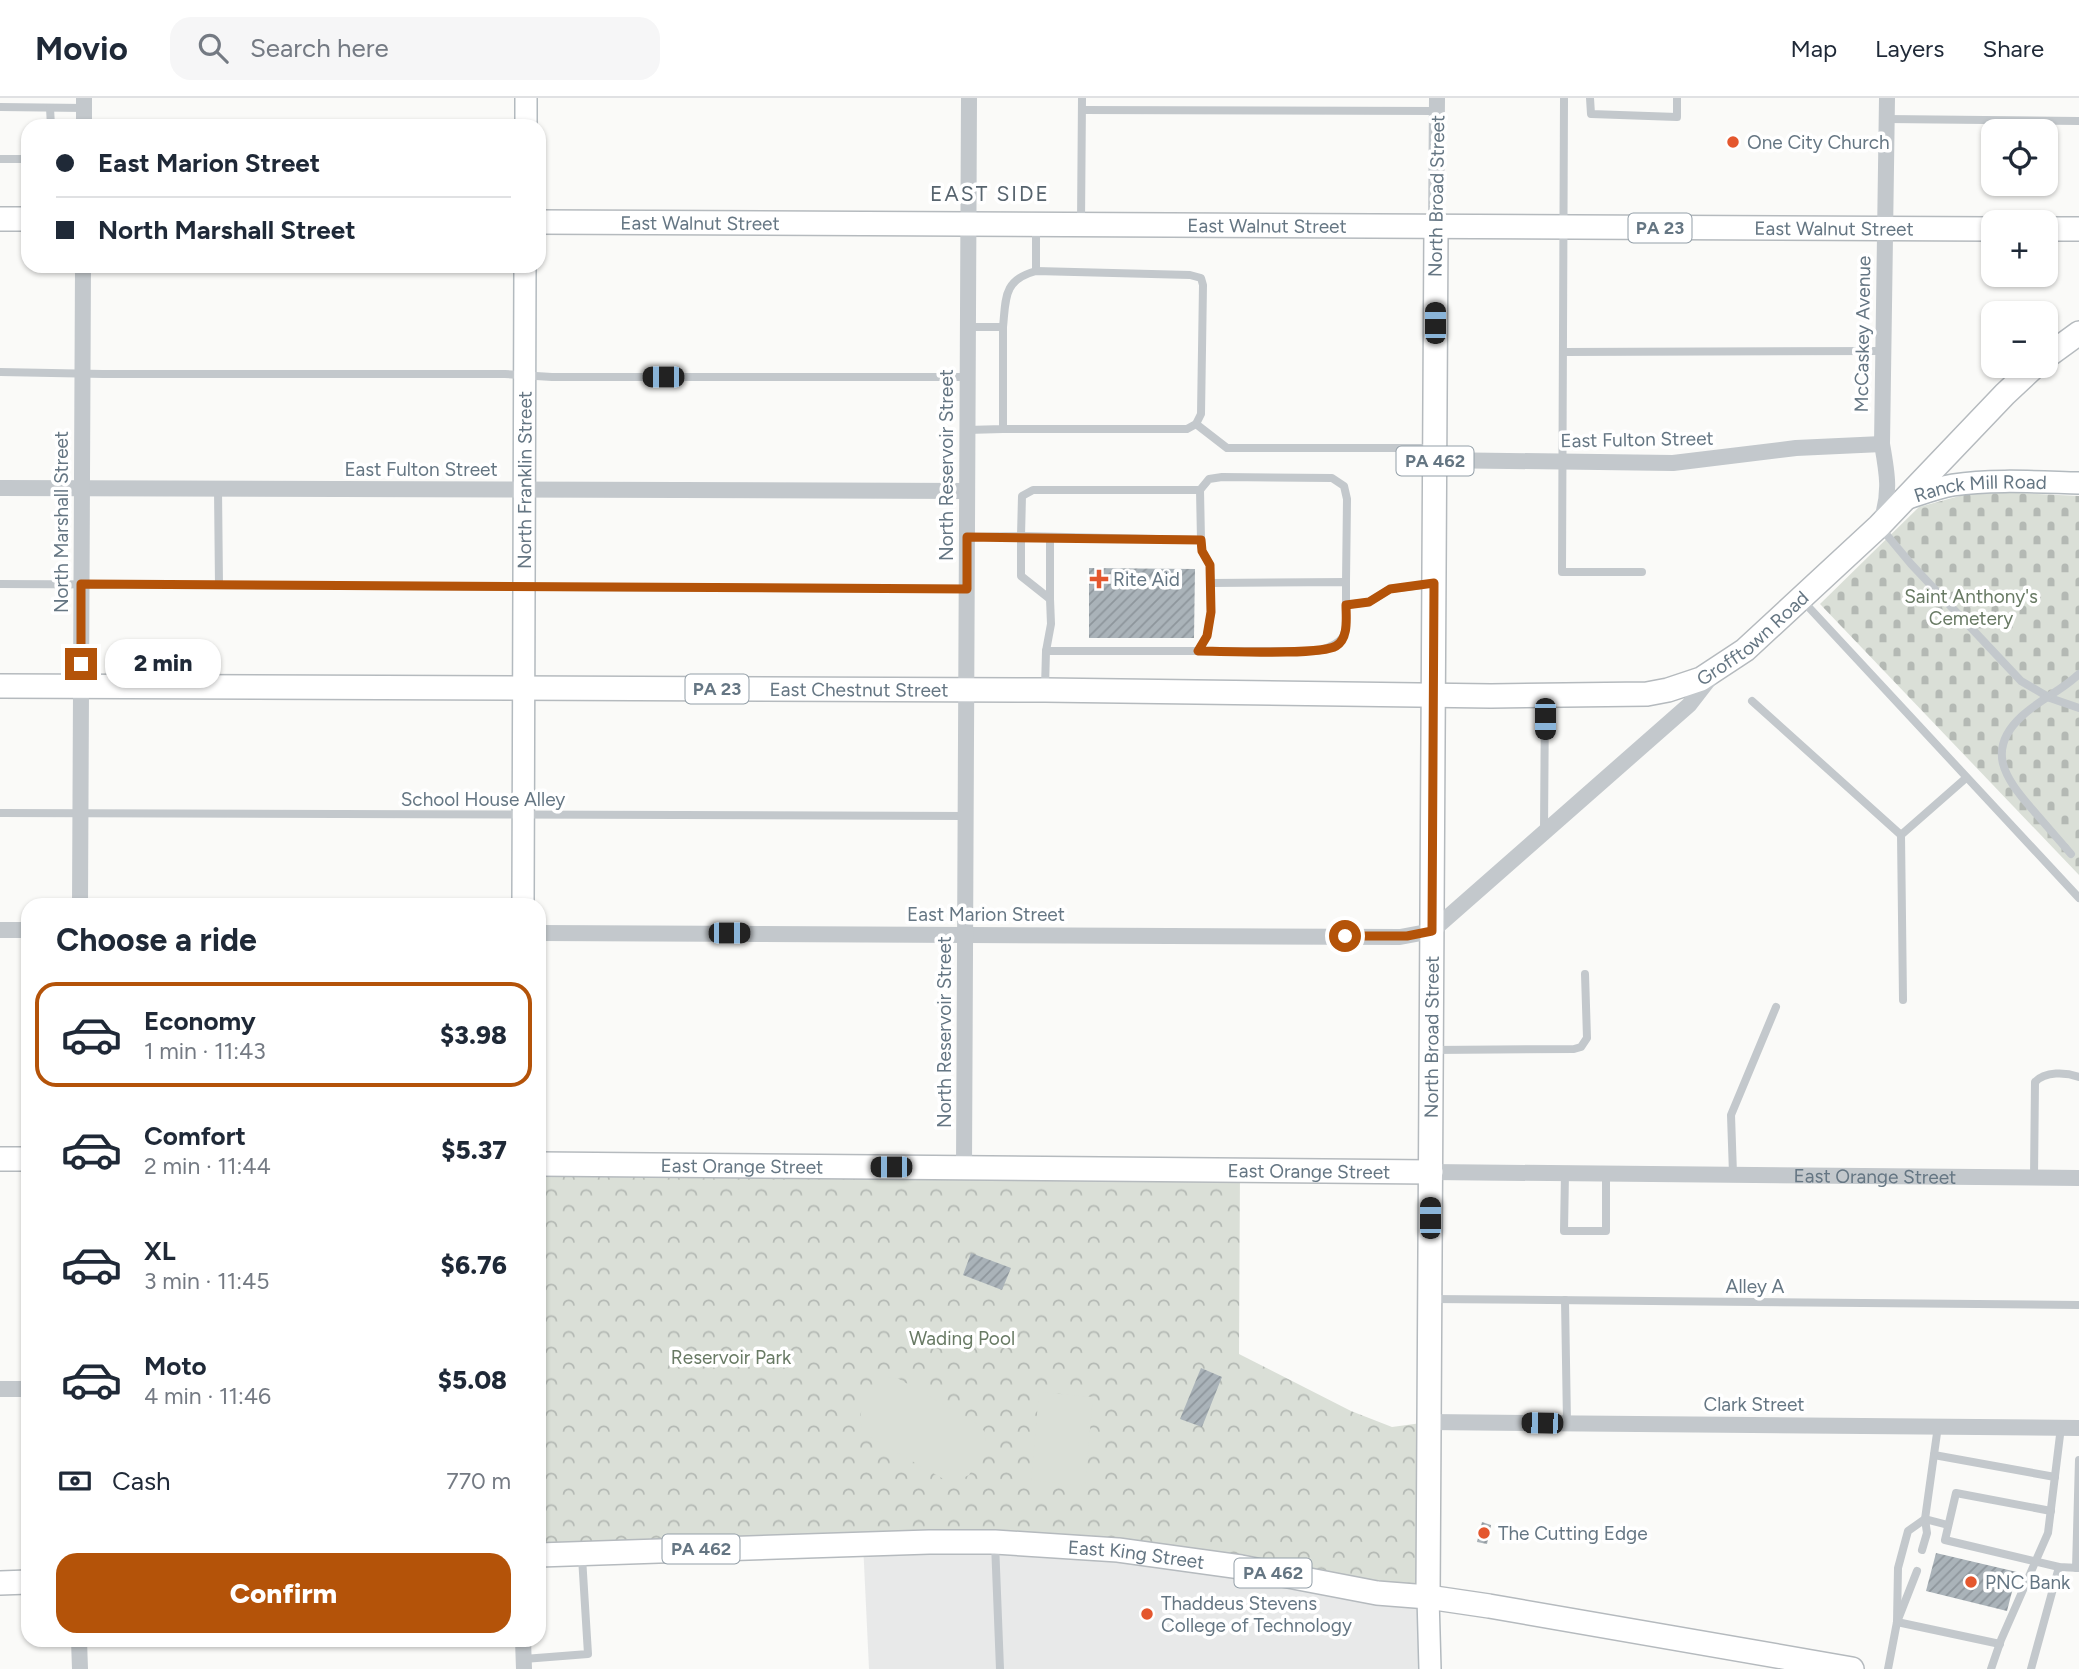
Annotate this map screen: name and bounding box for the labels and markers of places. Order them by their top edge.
place label: One City Church [1747,131,1890,154]
marker: One City Church [1725,134,1741,150]
place label: Rite Aid [1113,568,1180,591]
marker: Rite Aid [1091,571,1107,587]
place label: The Cutting Edge [1498,1522,1648,1545]
marker: The Cutting Edge [1476,1525,1492,1541]
place label: PNC Bank [1985,1571,2071,1594]
marker: PNC Bank [1963,1574,1979,1590]
place label: Thaddeus Stevens College of Technology [1161,1592,1352,1637]
marker: Thaddeus Stevens College of Technology [1139,1606,1155,1622]

